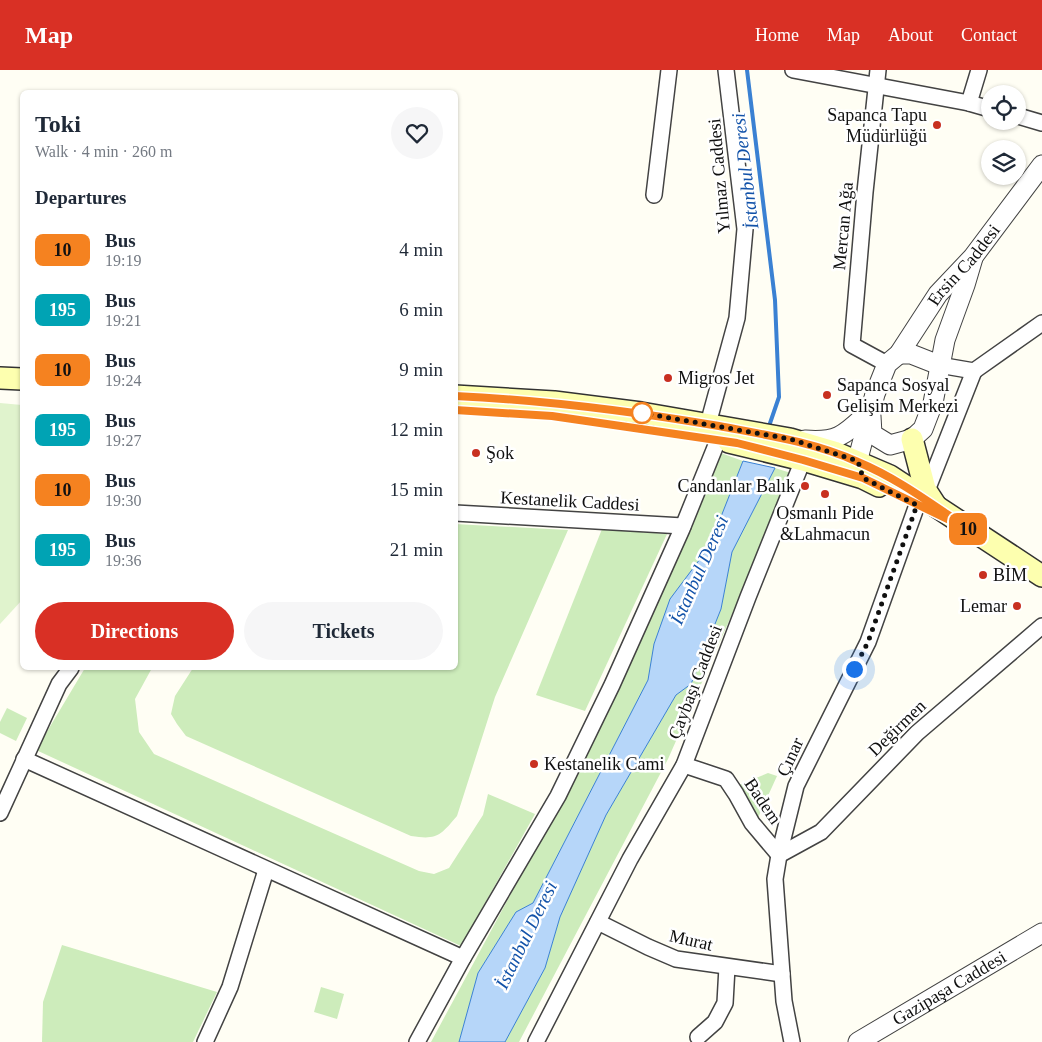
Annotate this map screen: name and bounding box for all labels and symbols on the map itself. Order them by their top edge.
place label: Sapanca Tapu Müdürlüğü [827,105,927,146]
water label: İstanbul Deresi [727,112,763,231]
street label: Yılmaz Caddesi [704,118,734,234]
marker: Sapanca Tapu Müdürlüğü [931,119,943,131]
street label: Mercan Ağa [829,181,857,271]
street label: Ersin Caddesi [923,220,1004,309]
place label: Migros Jet [678,368,755,388]
marker: Migros Jet [662,372,674,384]
place label: Sapanca Sosyal Gelişim Merkezi [837,375,958,416]
marker: Sapanca Sosyal Gelişim Merkezi [821,389,833,401]
unlabelled marker [631,402,653,424]
place label: Şok [486,443,514,463]
marker: Şok [470,447,482,459]
place label: Candanlar Balık [678,476,795,496]
marker: Candanlar Balık [799,480,811,492]
street label: Kestanelik Caddesi [500,487,640,515]
marker: Osmanlı Pide &Lahmacun [819,488,831,500]
place label: Osmanlı Pide &Lahmacun [776,503,874,544]
water label: İstanbul Deresi [665,512,732,629]
line badge: 10 [946,513,990,545]
place label: BİM [993,565,1027,585]
marker: BİM [977,569,989,581]
place label: Lemar [960,596,1007,616]
marker: Lemar [1011,600,1023,612]
street label: Çaybaşı Caddesi [664,622,726,742]
your location [842,657,867,682]
street label: Değirmen [864,696,930,760]
street label: Çınar [772,735,808,779]
place label: Kestanelik Cami [544,754,664,774]
marker: Kestanelik Cami [528,758,540,770]
street label: Badem [740,774,786,828]
water label: İstanbul Deresi [490,878,561,993]
street label: Murat [667,925,715,955]
street label: Gazipaşa Caddesi [889,947,1010,1029]

